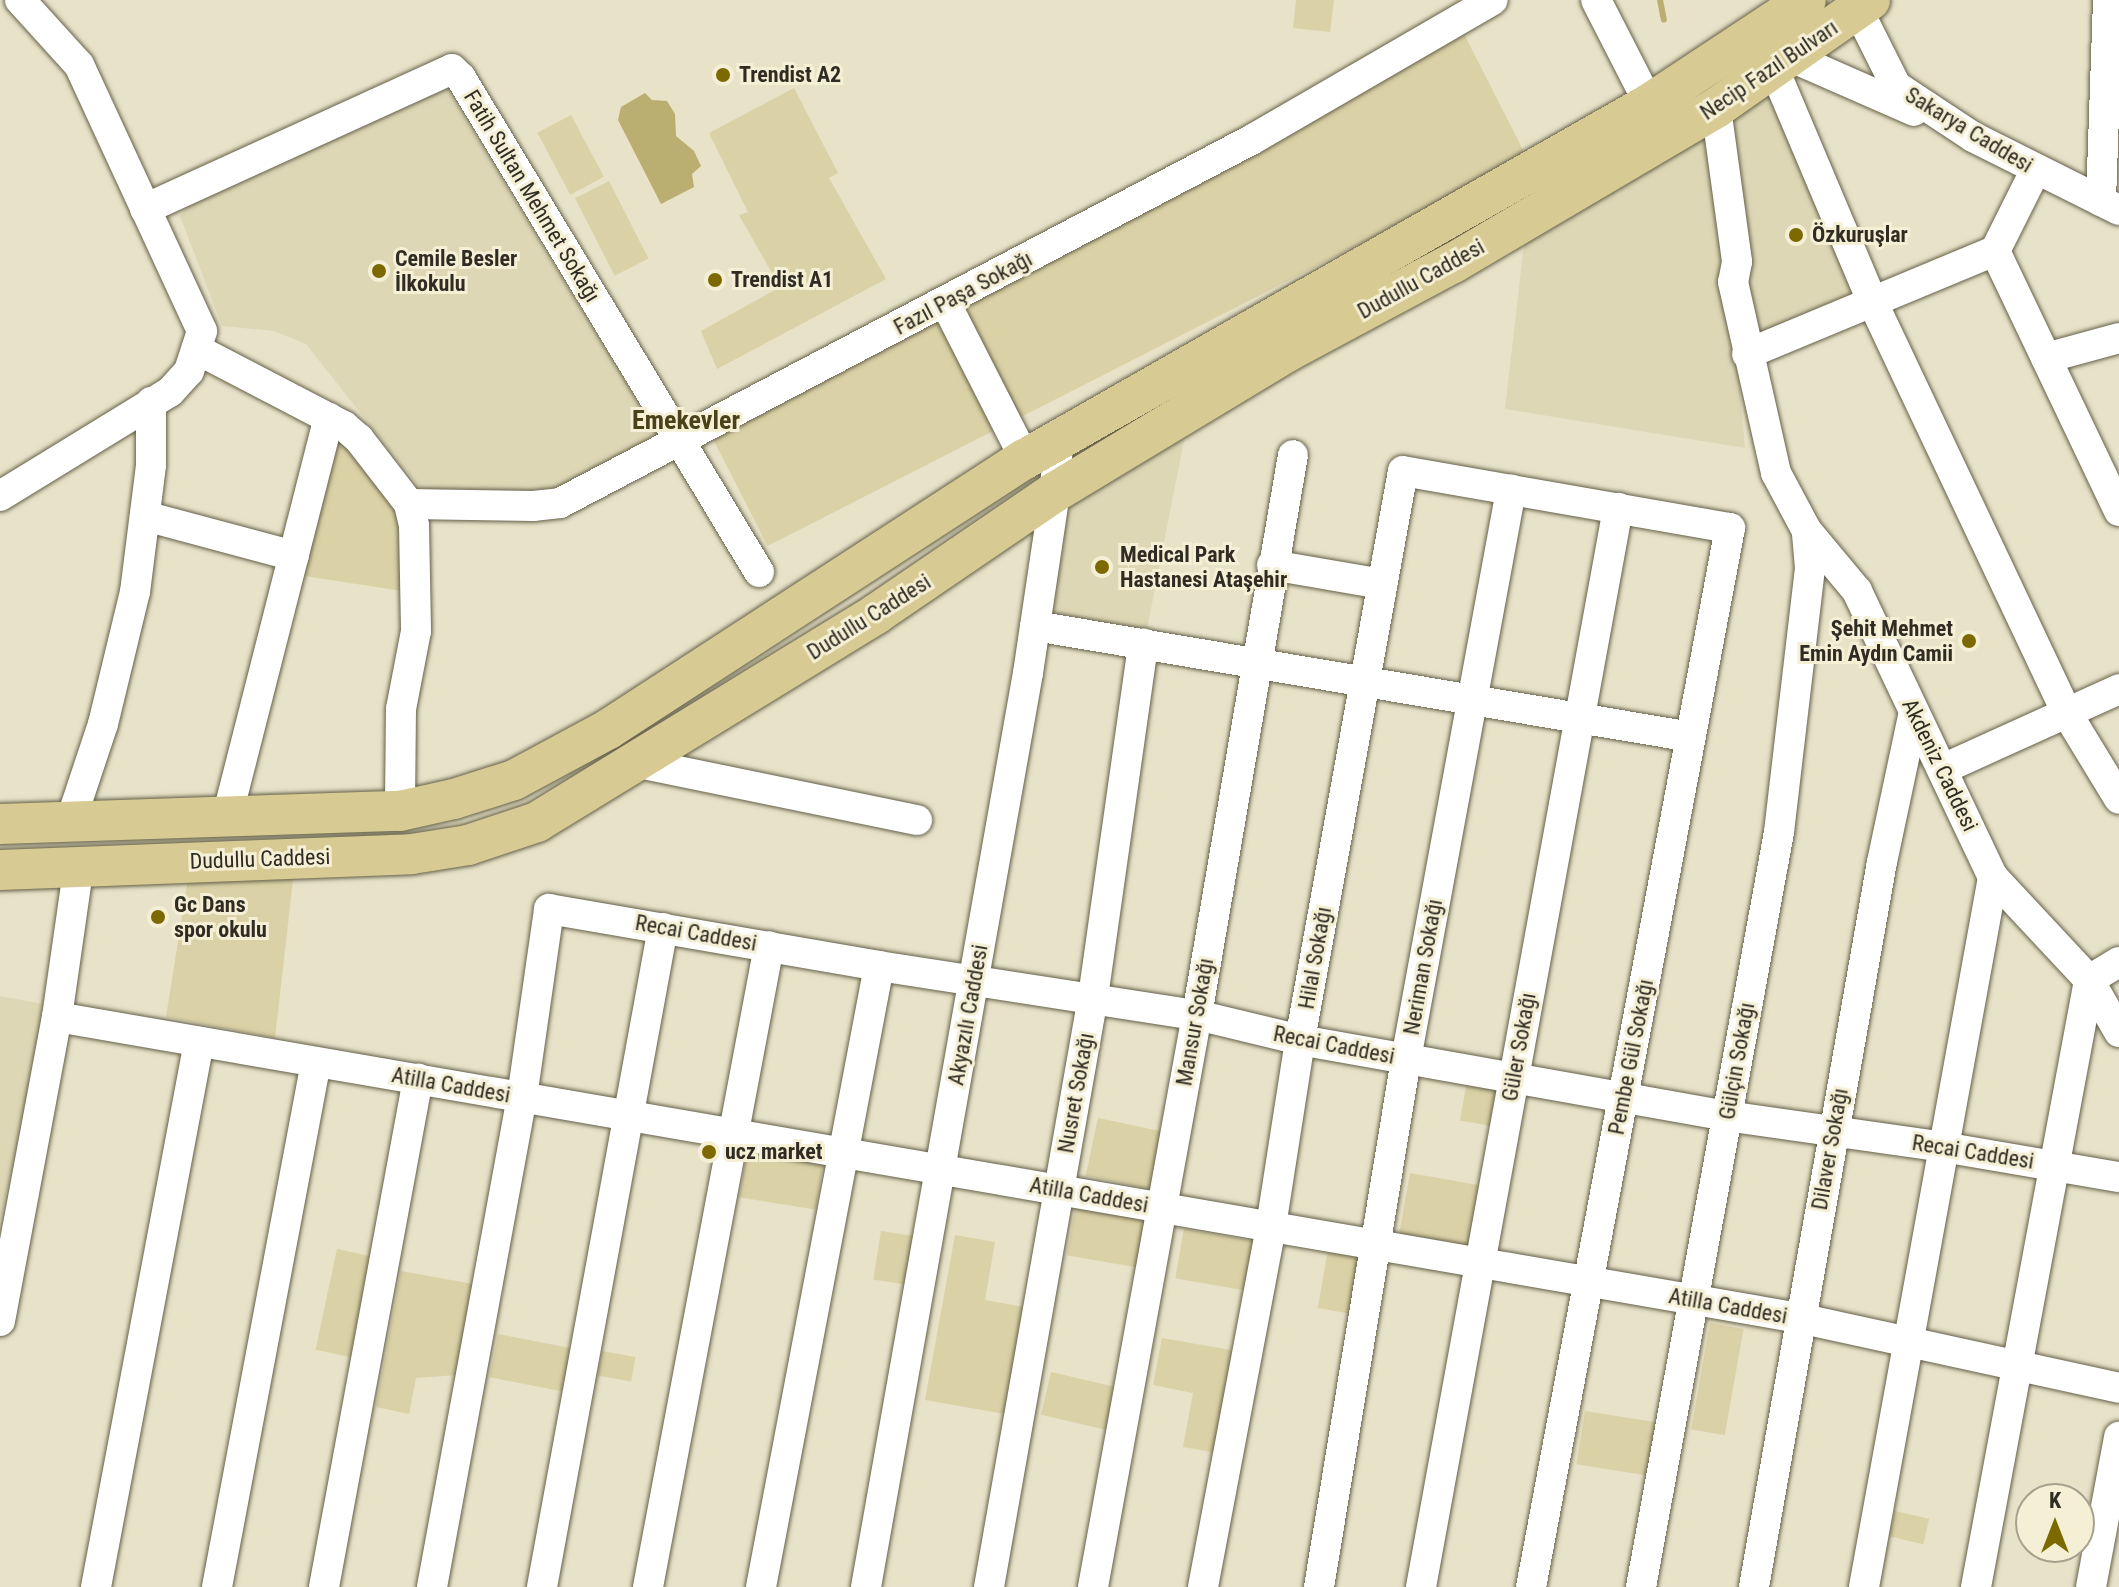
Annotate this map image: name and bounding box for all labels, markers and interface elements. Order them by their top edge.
street label: Necip Fazıl Bulvarı [1695,14,1843,126]
place label: Trendist A2 [739,62,841,88]
marker: Trendist A2 [714,66,732,84]
street label: Sakarya Caddesi [1900,82,2038,178]
street label: Fatih Sultan Mehmet Sokağı [458,85,606,307]
place label: Özkuruşlar [1812,222,1908,248]
marker: Özkuruşlar [1787,226,1805,244]
street label: Dudullu Caddesi [1353,233,1489,325]
place label: Cemile Besler İlkokulu [395,245,517,296]
street label: Fazıl Paşa Sokağı [889,245,1037,341]
marker: Cemile Besler İlkokulu [370,262,388,280]
place label: Trendist A1 [731,267,833,293]
marker: Trendist A1 [706,271,724,289]
district label: Emekevler [632,405,740,437]
place label: Medical Park Hastanesi Ataşehir [1120,541,1287,592]
marker: Medical Park Hastanesi Ataşehir [1091,556,1113,578]
street label: Dudullu Caddesi [802,569,936,665]
place label: Şehit Mehmet Emin Aydın Camii [1799,615,1953,666]
marker: Şehit Mehmet Emin Aydın Camii [1960,632,1978,650]
street label: Akdeniz Caddesi [1897,694,1983,836]
street label: Dudullu Caddesi [189,843,331,875]
place label: Gc Dans spor okulu [174,891,267,942]
street label: Neriman Sokağı [1398,897,1448,1037]
street label: Hilal Sokağı [1293,905,1337,1011]
marker: Gc Dans spor okulu [149,908,167,926]
street label: Recai Caddesi [633,909,759,957]
street label: Akyazılı Caddesi [943,943,993,1087]
street label: Mansur Sokağı [1171,956,1219,1088]
street label: Pembe Gül Sokağı [1603,977,1659,1137]
street label: Güler Sokağı [1496,991,1542,1103]
street label: Gülçin Sokağı [1714,1000,1760,1122]
street label: Recai Caddesi [1271,1020,1397,1070]
street label: Nusret Sokağı [1052,1031,1100,1155]
street label: Atilla Caddesi [390,1062,512,1108]
street label: Dilaver Sokağı [1806,1086,1854,1212]
street label: Recai Caddesi [1910,1129,2036,1175]
place label: ucz market [725,1139,822,1165]
marker: ucz market [700,1143,718,1161]
street label: Atilla Caddesi [1028,1172,1150,1218]
street label: Atilla Caddesi [1667,1283,1789,1329]
north arrow [2015,1483,2095,1563]
text: K [2049,1488,2061,1513]

